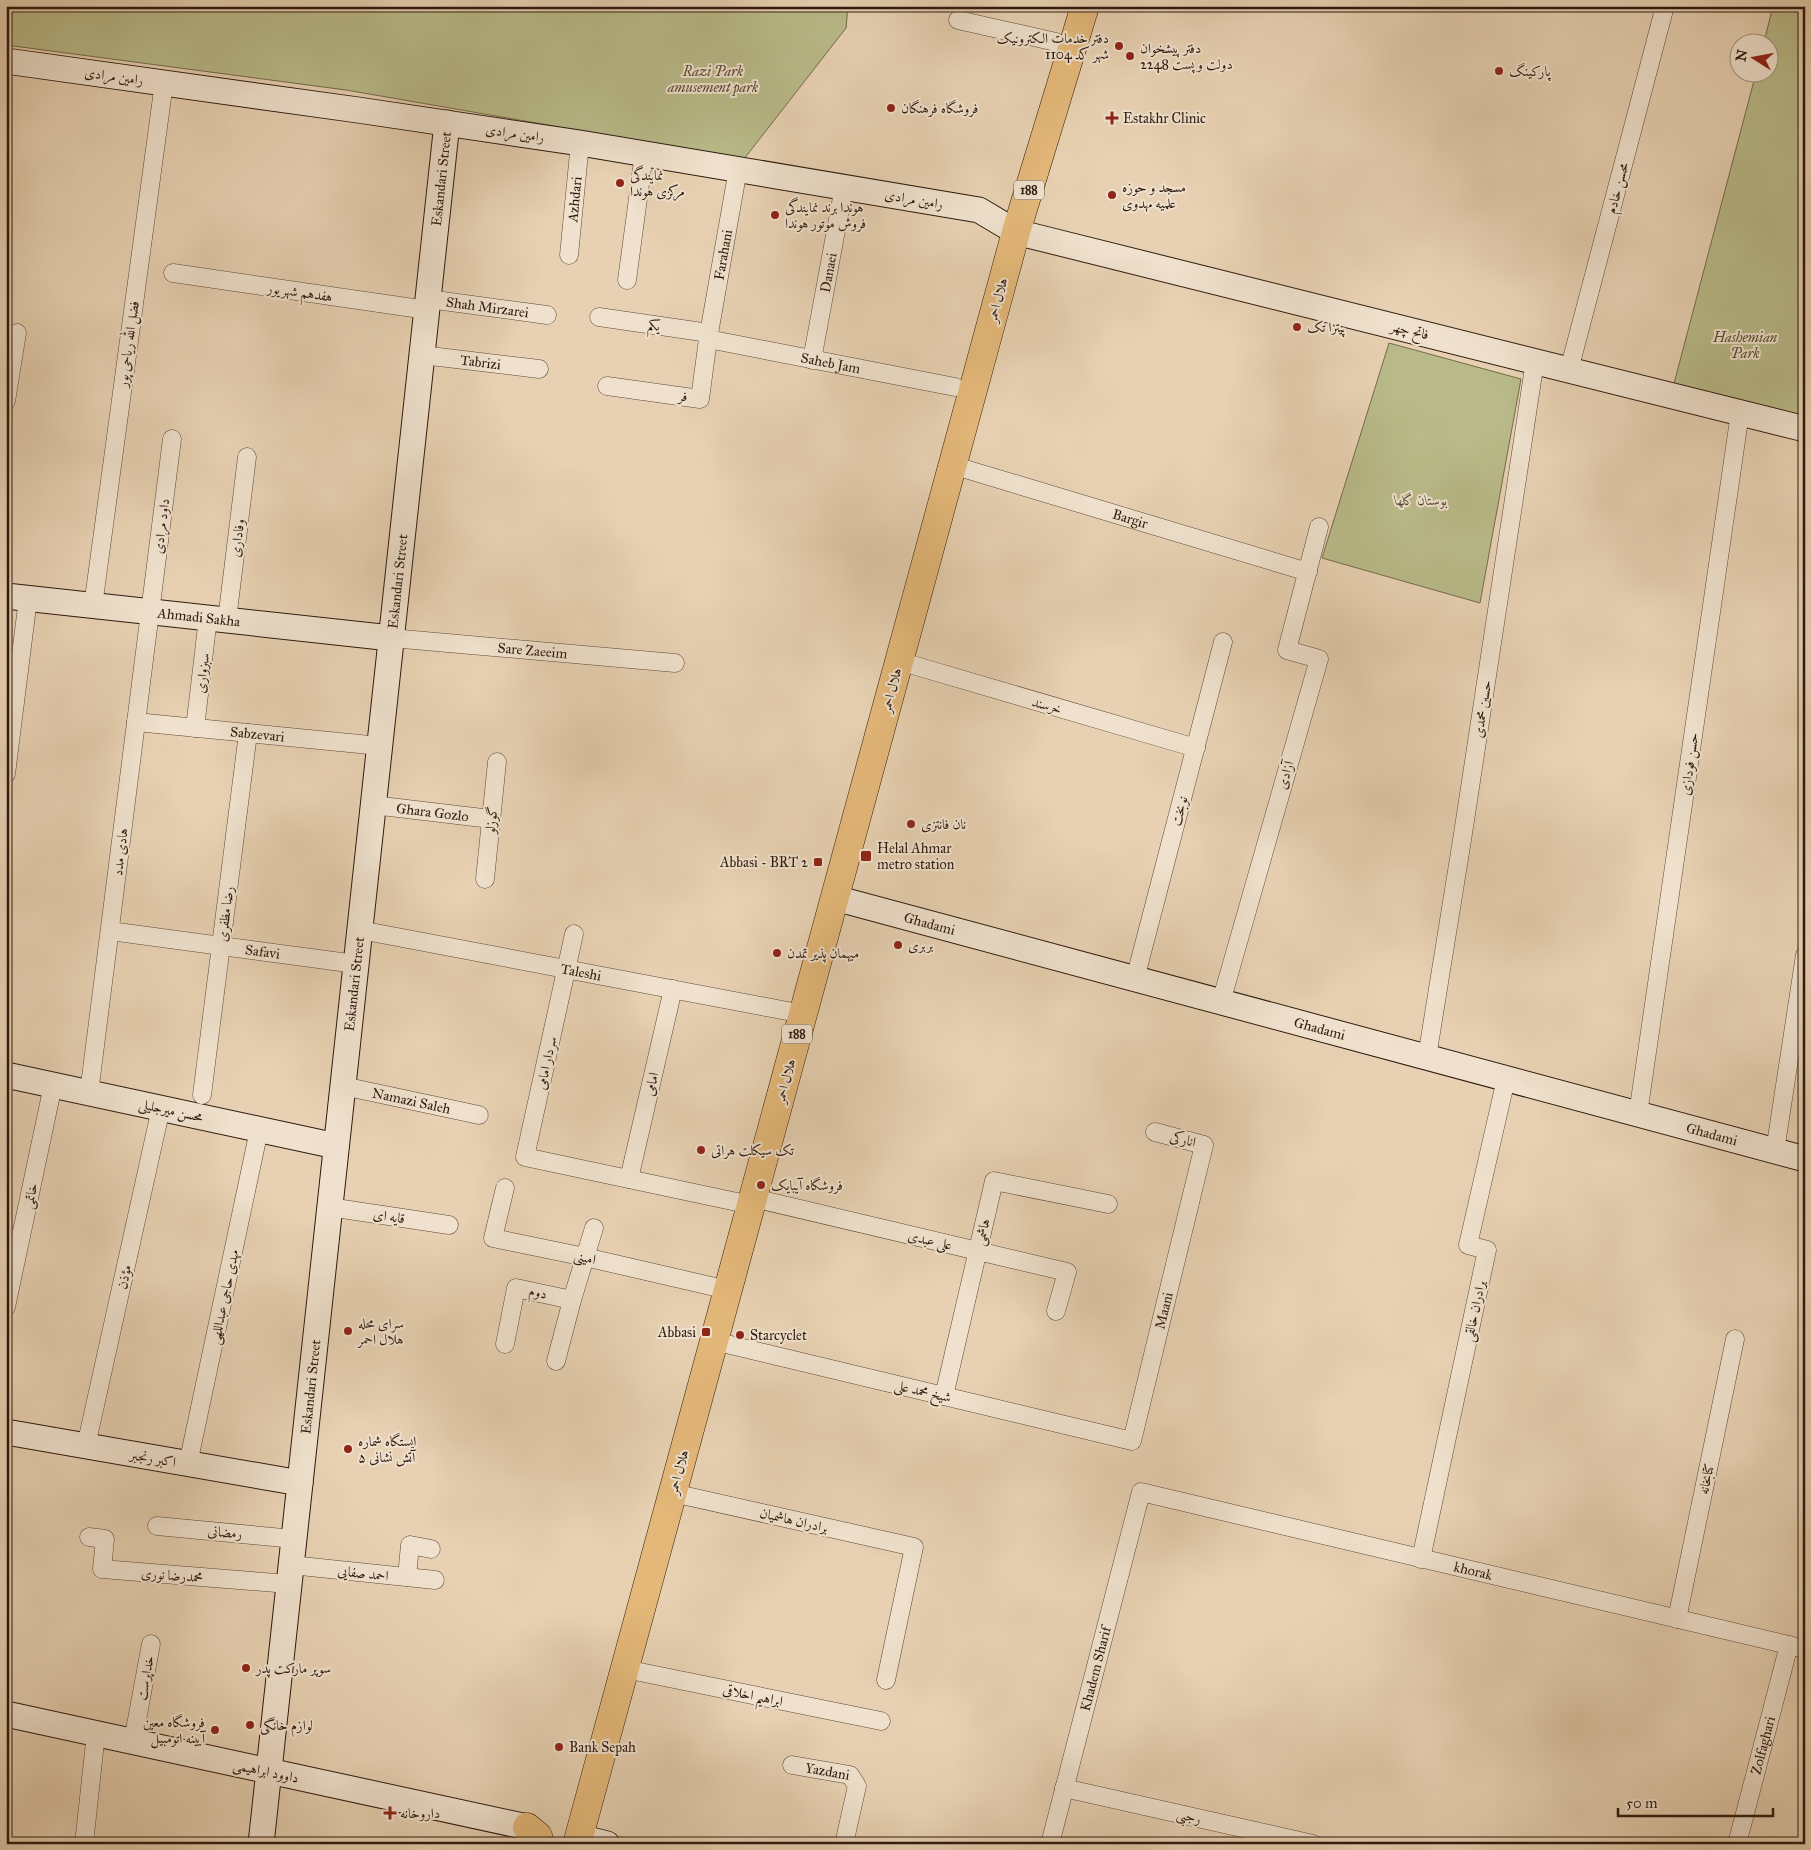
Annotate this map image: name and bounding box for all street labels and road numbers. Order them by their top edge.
street label: رامین مرادی [83,64,144,90]
street label: رامین مرادی [484,121,545,147]
street label: Eskandari Street [428,131,455,227]
street label: محسن خادم [1602,160,1636,217]
street label: Azhdari [564,176,586,224]
road number: 188 [1014,180,1044,200]
street label: رامین مرادی [883,186,945,214]
street label: Farahani [711,228,736,281]
street label: Danaei [817,251,841,294]
street label: هلال احمر [983,276,1012,326]
street label: هفدهم شهریور [264,279,334,310]
street label: Shah Mirzarei [445,294,530,321]
street label: فضل الله ریاحی پور [111,299,145,391]
street label: یکم [646,316,663,340]
street label: فاتح چهر [1386,317,1431,347]
street label: Saheb Jam [799,349,862,377]
street label: Tabrizi [459,352,502,373]
street label: فر [675,387,689,406]
street label: داود مرادی [150,497,174,555]
street label: Bargir [1110,506,1150,533]
street label: وفاداری [227,518,248,558]
street label: Eskandari Street [384,533,412,630]
street label: Ahmadi Sakha [156,604,241,630]
street label: Sare Zaeeim [497,639,568,663]
street label: سبزواری [192,652,213,694]
street label: هلال احمر [877,666,906,716]
street label: حسین محمدی [1470,679,1495,739]
street label: خرسند [1030,693,1064,718]
street label: Sabzevari [229,723,286,746]
street label: حسن فودازی [1677,732,1703,797]
street label: آزادی [1273,757,1298,791]
street label: نوبخت [1167,794,1192,828]
street label: Ghara Gozlo [395,800,470,825]
street label: گوزلو [481,806,501,836]
street label: هادی مدد [109,827,132,877]
street label: رضا مظفری [214,885,237,943]
street label: Ghadami [902,909,957,939]
street label: Eskandari Street [341,936,368,1032]
street label: Safavi [244,941,281,963]
street label: Taleshi [559,960,603,985]
street label: Ghadami [1292,1014,1347,1044]
road number: 188 [782,1024,812,1044]
street label: سردار امامی [533,1035,561,1092]
street label: هلال احمر [771,1057,800,1107]
street label: امامی [641,1071,662,1098]
street label: Namazi Saleh [371,1084,452,1118]
street label: محسن میرجلیلی [137,1095,205,1127]
street label: Ghadami [1684,1119,1739,1149]
street label: انارکی [1168,1127,1198,1151]
street label: خاتمی [19,1182,42,1211]
street label: قایه ای [372,1206,406,1227]
street label: هاشمی [971,1217,995,1248]
street label: علی عبدی [906,1227,954,1255]
street label: امینی [572,1247,598,1269]
street label: مهدی حاجی عبداللهی [206,1248,244,1346]
street label: مؤذن [114,1263,135,1291]
street label: برادران خالقی [1460,1278,1491,1344]
street label: دوم [526,1282,549,1307]
street label: Maani [1151,1290,1177,1331]
street label: Eskandari Street [297,1339,324,1435]
street label: شیخ محمد علی [892,1377,953,1410]
street label: اکبر رنجبر [127,1446,177,1471]
street label: هلال احمر [664,1448,693,1498]
street label: کتابخانه [1695,1462,1718,1496]
street label: برادران هاشمیان [758,1504,830,1537]
street label: رمضانی [207,1523,243,1542]
street label: khorak [1452,1558,1495,1584]
street label: احمد صفایی [336,1562,389,1586]
street label: محمدرضا نوری [140,1565,204,1586]
street label: Khadem Sharif [1077,1622,1115,1713]
street label: خداپرست [133,1654,158,1702]
street label: ابراهیم اخلاقی [720,1681,785,1715]
street label: Zolfaghari [1748,1714,1779,1776]
street label: داوود ابراهیمی [231,1756,300,1788]
street label: Yazdani [804,1759,851,1784]
street label: رجبی [1174,1805,1203,1830]

